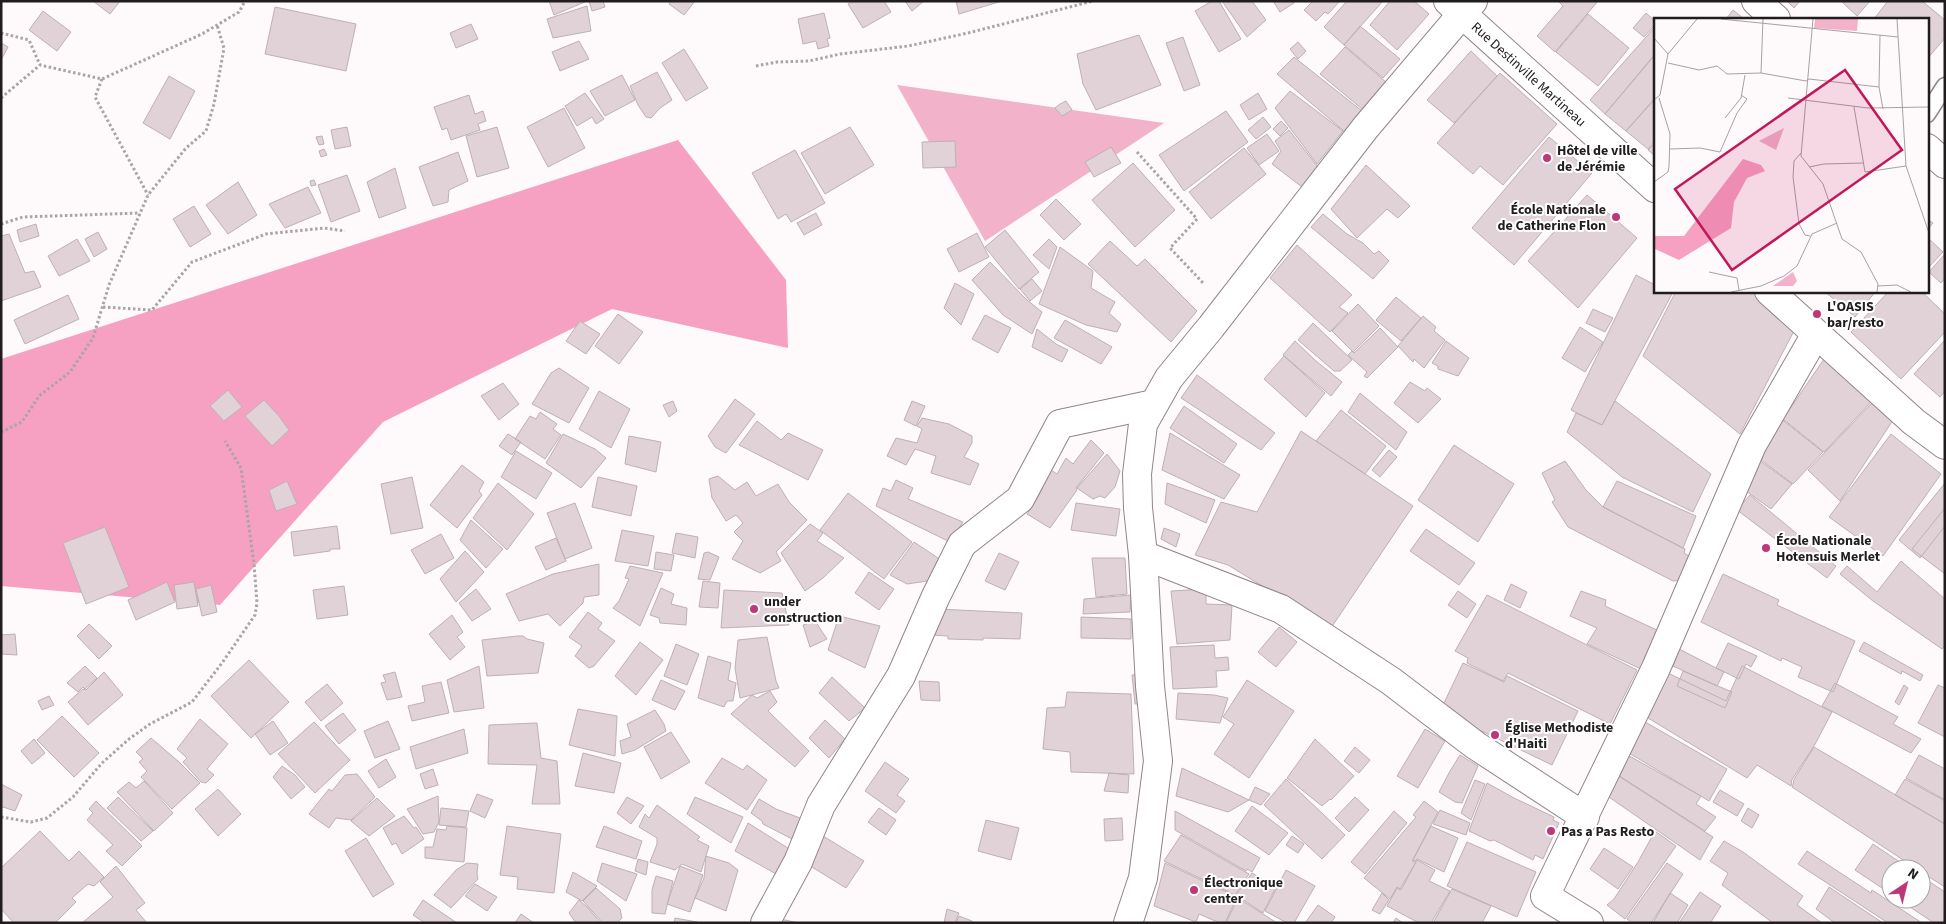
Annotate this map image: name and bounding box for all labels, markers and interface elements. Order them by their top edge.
street label: Rue Destinville Martineau [1466,18,1590,132]
inset map [1654,18,1928,292]
place label: Hôtel de ville de Jérémie [1557,141,1638,177]
marker: Hôtel de ville de Jérémie [1541,152,1553,164]
place label: École Nationale de Catherine Flon [1497,200,1606,236]
marker: École Nationale de Catherine Flon [1610,211,1622,223]
place label: L'OASIS bar/resto [1827,297,1884,333]
marker: L'OASIS bar/resto [1811,308,1823,320]
place label: École Nationale Hotensuis Merlet [1776,531,1881,567]
marker: École Nationale Hotensuis Merlet [1760,542,1772,554]
place label: under construction [764,592,842,628]
marker: under construction [748,603,760,615]
place label: Église Methodiste d'Haiti [1505,718,1613,754]
marker: Église Methodiste d'Haiti [1489,729,1501,741]
place label: Pas a Pas Resto [1561,822,1654,842]
marker: Pas a Pas Resto [1545,825,1557,837]
north arrow [1881,859,1931,909]
text: N [1903,863,1922,885]
place label: Électronique center [1204,873,1283,909]
marker: Électronique center [1188,884,1200,896]

